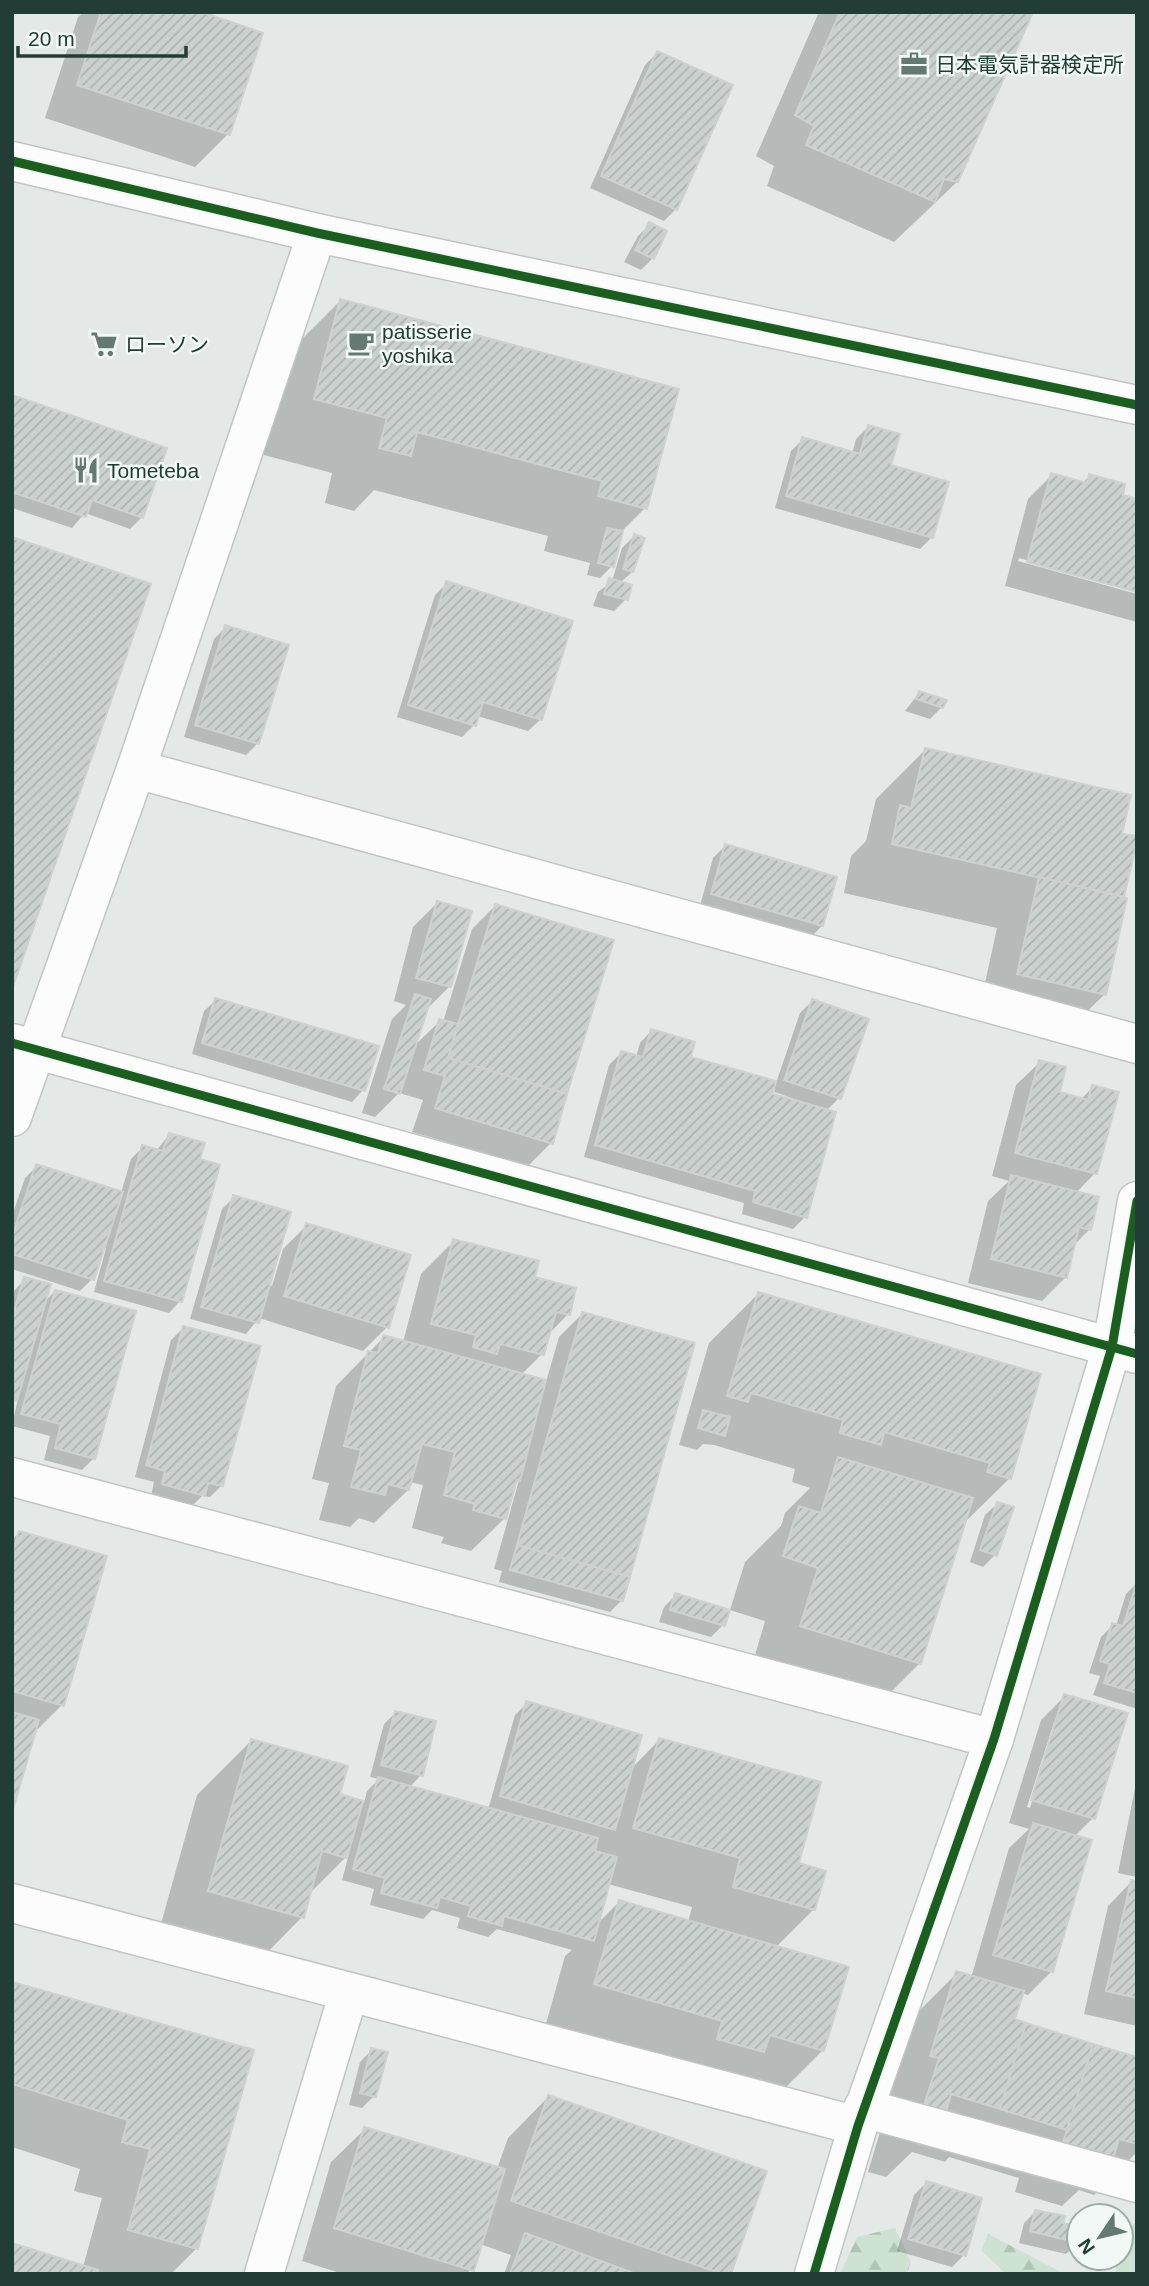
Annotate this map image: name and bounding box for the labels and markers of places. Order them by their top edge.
office icon: 日本電気計器検定所 [899,49,929,79]
place label: 日本電気計器検定所 [935,53,1124,76]
place label: patisserie yoshika [382,320,472,367]
cafe icon: patisserie yoshika [346,328,376,358]
supermarket icon: ローソン [89,329,119,359]
place label: ローソン [125,333,209,356]
restaurant icon: Tometeba [71,455,101,485]
place label: Tometeba [107,459,200,482]

